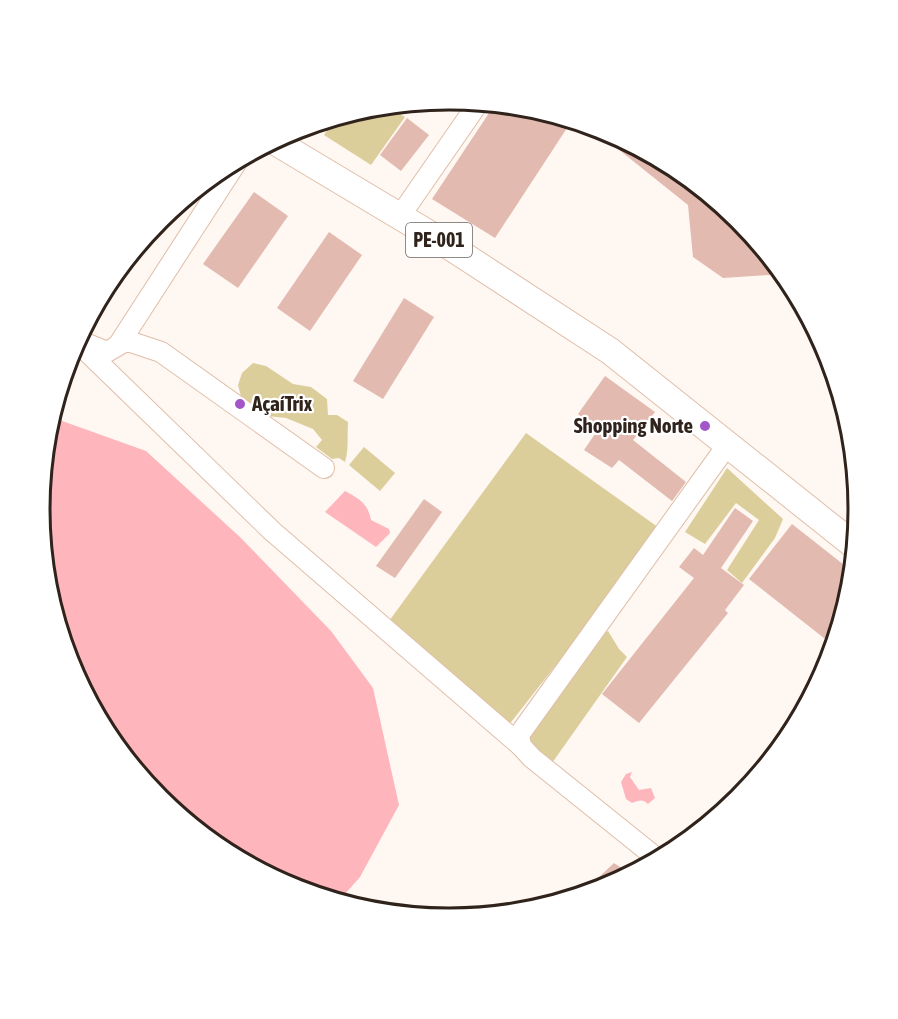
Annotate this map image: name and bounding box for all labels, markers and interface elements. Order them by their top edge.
road number: PE-001 [406,223,472,257]
place label: AçaíTrix [251,391,313,415]
marker: AçaíTrix [233,397,247,411]
place label: Shopping Norte [574,413,693,437]
marker: Shopping Norte [698,419,712,433]

